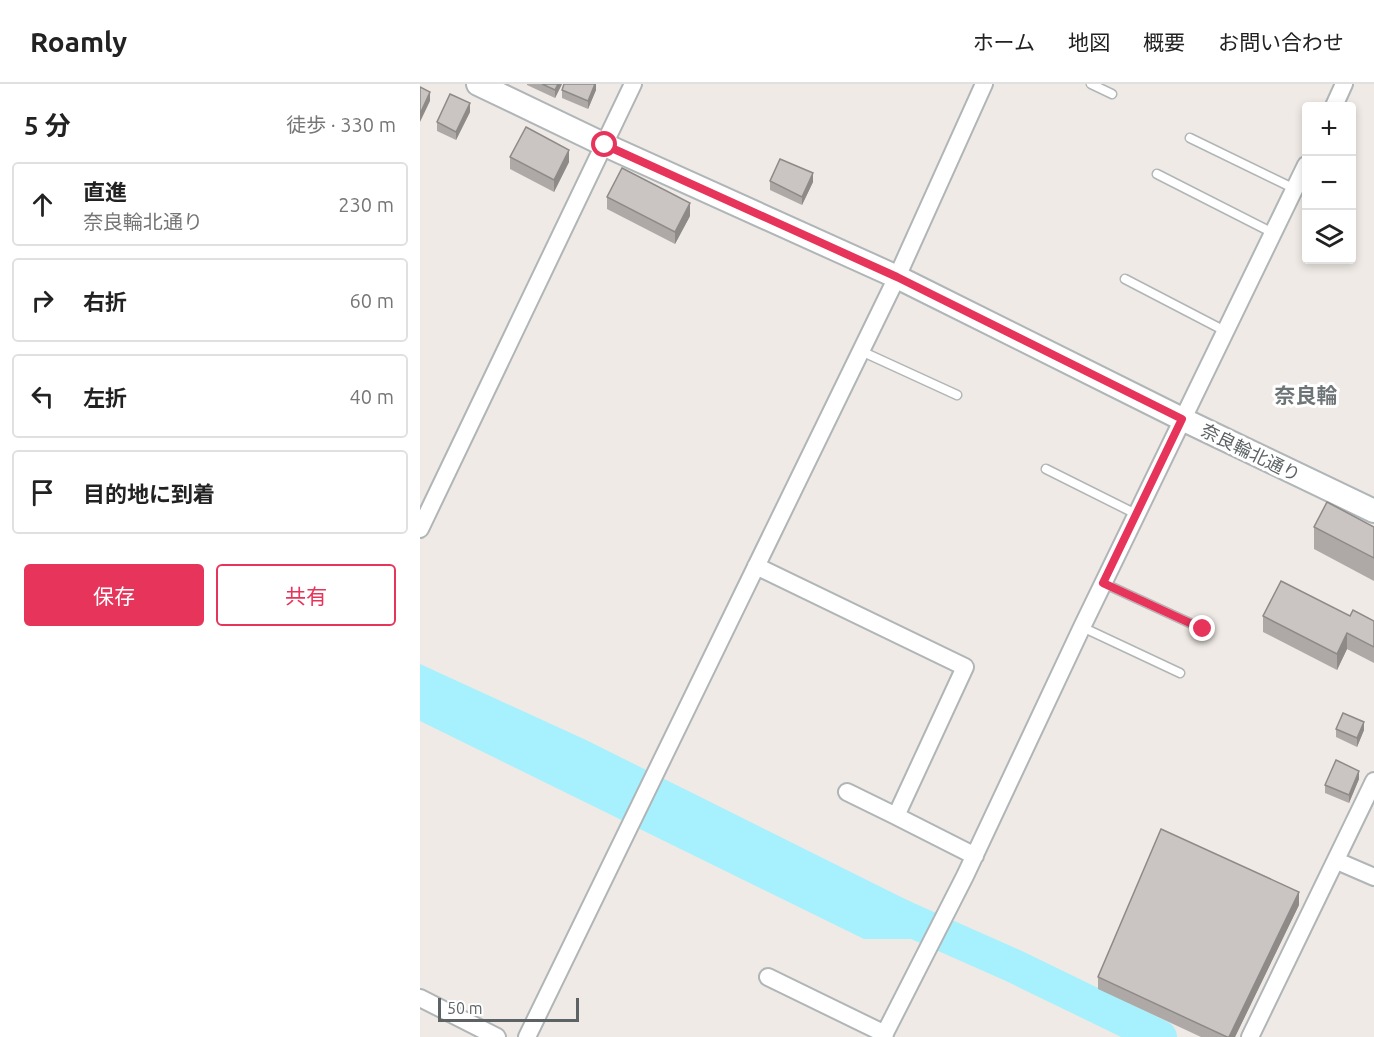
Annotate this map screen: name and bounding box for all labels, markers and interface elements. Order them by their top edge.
text: Roamly [30,26,127,57]
text: ホーム [973,30,1035,54]
text: 地図 [1068,30,1110,54]
text: 概要 [1143,30,1185,54]
text: お問い合わせ [1218,30,1344,54]
map controls [1302,102,1356,264]
button: + [1302,102,1356,156]
text: 5 分 [24,111,71,140]
text: 徒歩 · 330 m [286,113,396,136]
route start [591,131,617,157]
button: − [1302,156,1356,210]
text: 直進 [83,179,127,204]
icon: ahead [26,188,59,221]
text: 230 m [338,193,394,216]
text: 奈良輪北通り [83,210,203,233]
button: layers [1302,210,1356,264]
icon: right [26,284,59,317]
text: 右折 [83,289,127,314]
text: 60 m [350,289,394,312]
icon: left [26,380,59,413]
district label: 奈良輪 [1275,383,1338,407]
text: 左折 [83,385,127,410]
text: 40 m [350,385,394,408]
street label: 奈良輪北通り [1198,419,1304,485]
icon: arrive [26,476,59,509]
text: 目的地に到着 [83,481,215,506]
button: 保存 [24,564,204,626]
button: 共有 [216,564,396,626]
route end [1189,615,1215,641]
scale bar [438,995,579,1022]
text: 50 m [447,999,483,1017]

